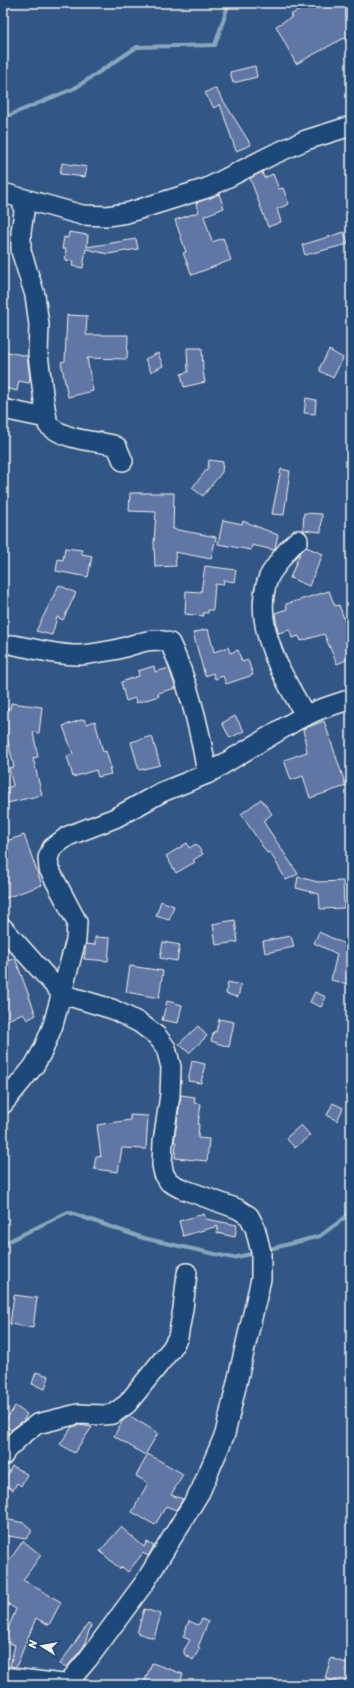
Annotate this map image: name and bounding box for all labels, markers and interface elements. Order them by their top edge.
north arrow [22,1626,62,1666]
text: N [22,1638,43,1651]

